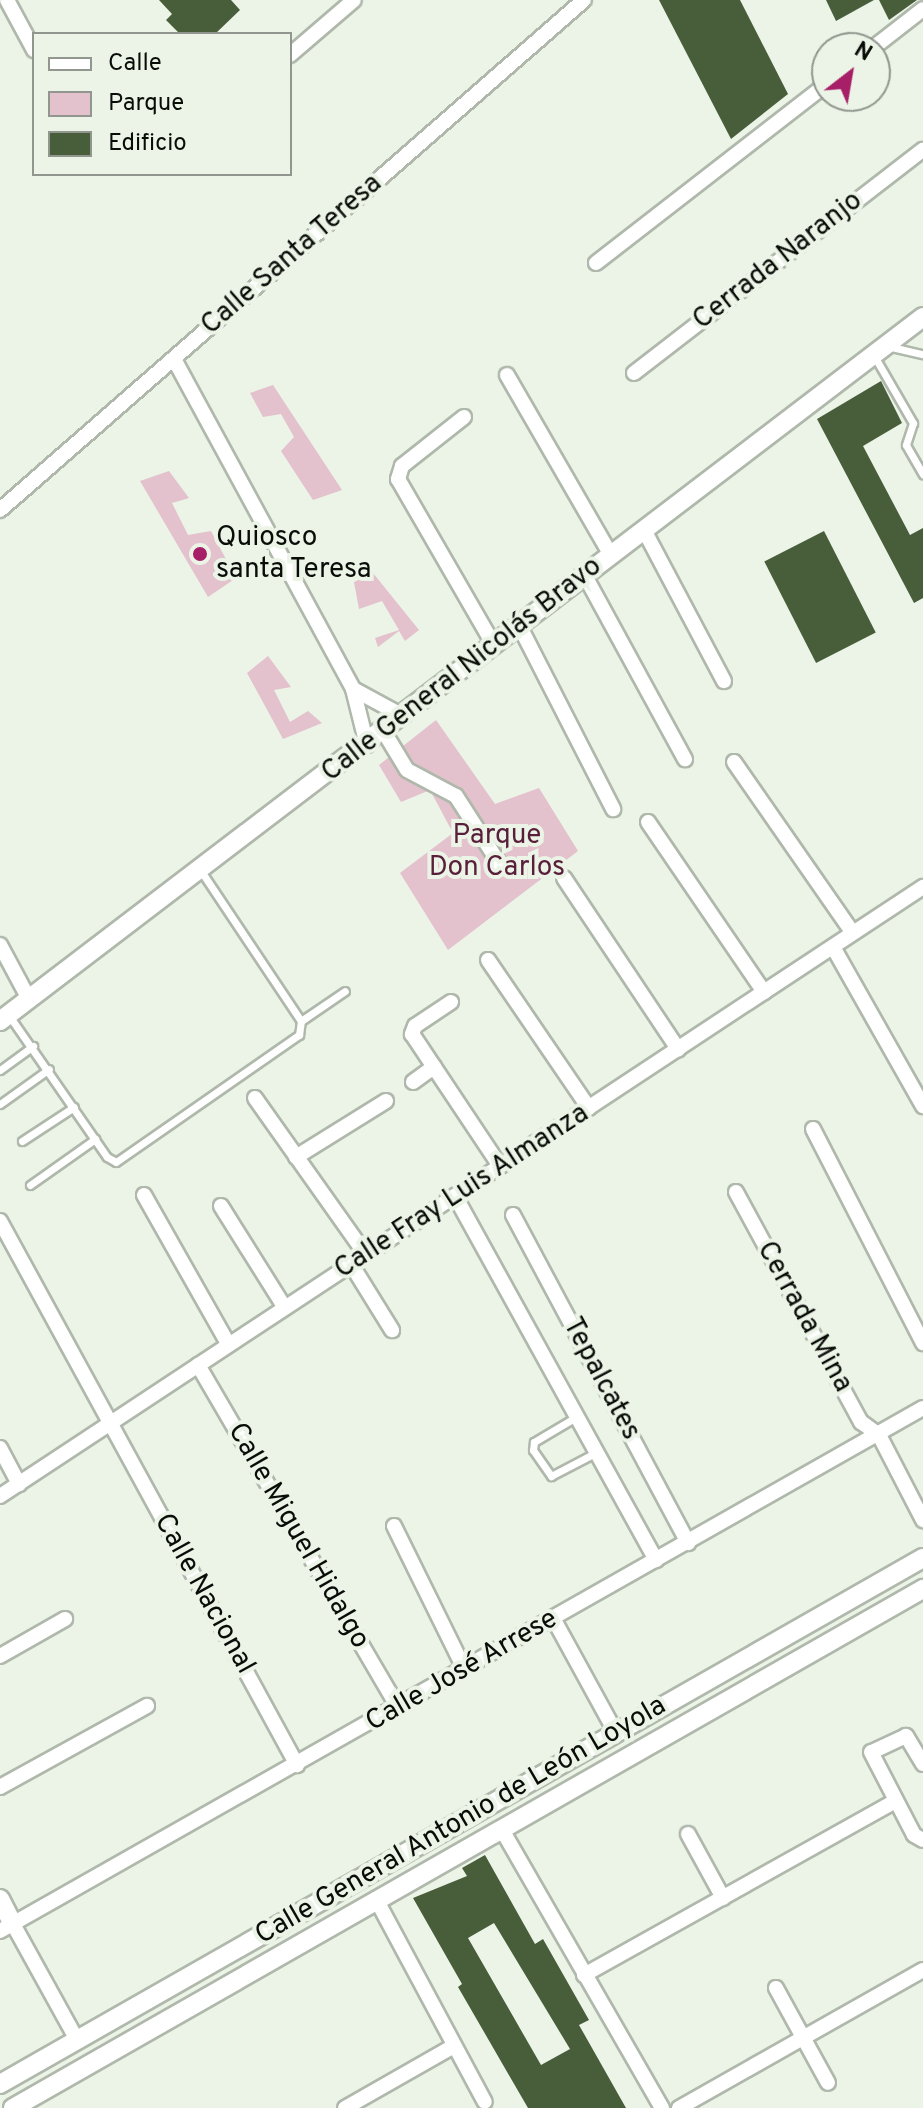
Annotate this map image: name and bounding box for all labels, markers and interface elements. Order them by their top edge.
legend [32,32,292,176]
north arrow [811,32,891,112]
text: N [849,37,876,68]
text: Calle [108,49,162,79]
text: Parque [108,89,184,119]
text: Edificio [108,129,187,159]
street label: Calle Santa Teresa [194,167,390,343]
street label: Cerrada Naranjo [687,184,869,338]
place label: Quiosco santa Teresa [216,521,373,587]
marker: Quiosco santa Teresa [191,545,209,563]
street label: Calle General Nicolás Bravo [315,550,609,790]
park label: Parque Don Carlos [429,819,565,885]
street label: Calle Fray Luis Almanza [328,1097,596,1287]
street label: Cerrada Mina [749,1236,859,1398]
street label: Tepalcates [555,1312,647,1446]
street label: Calle Miguel Hidalgo [220,1417,376,1655]
street label: Calle Nacional [146,1508,262,1680]
street label: Calle José Arrese [360,1602,564,1740]
street label: Calle General Antonio de León Loyola [249,1689,673,1953]

